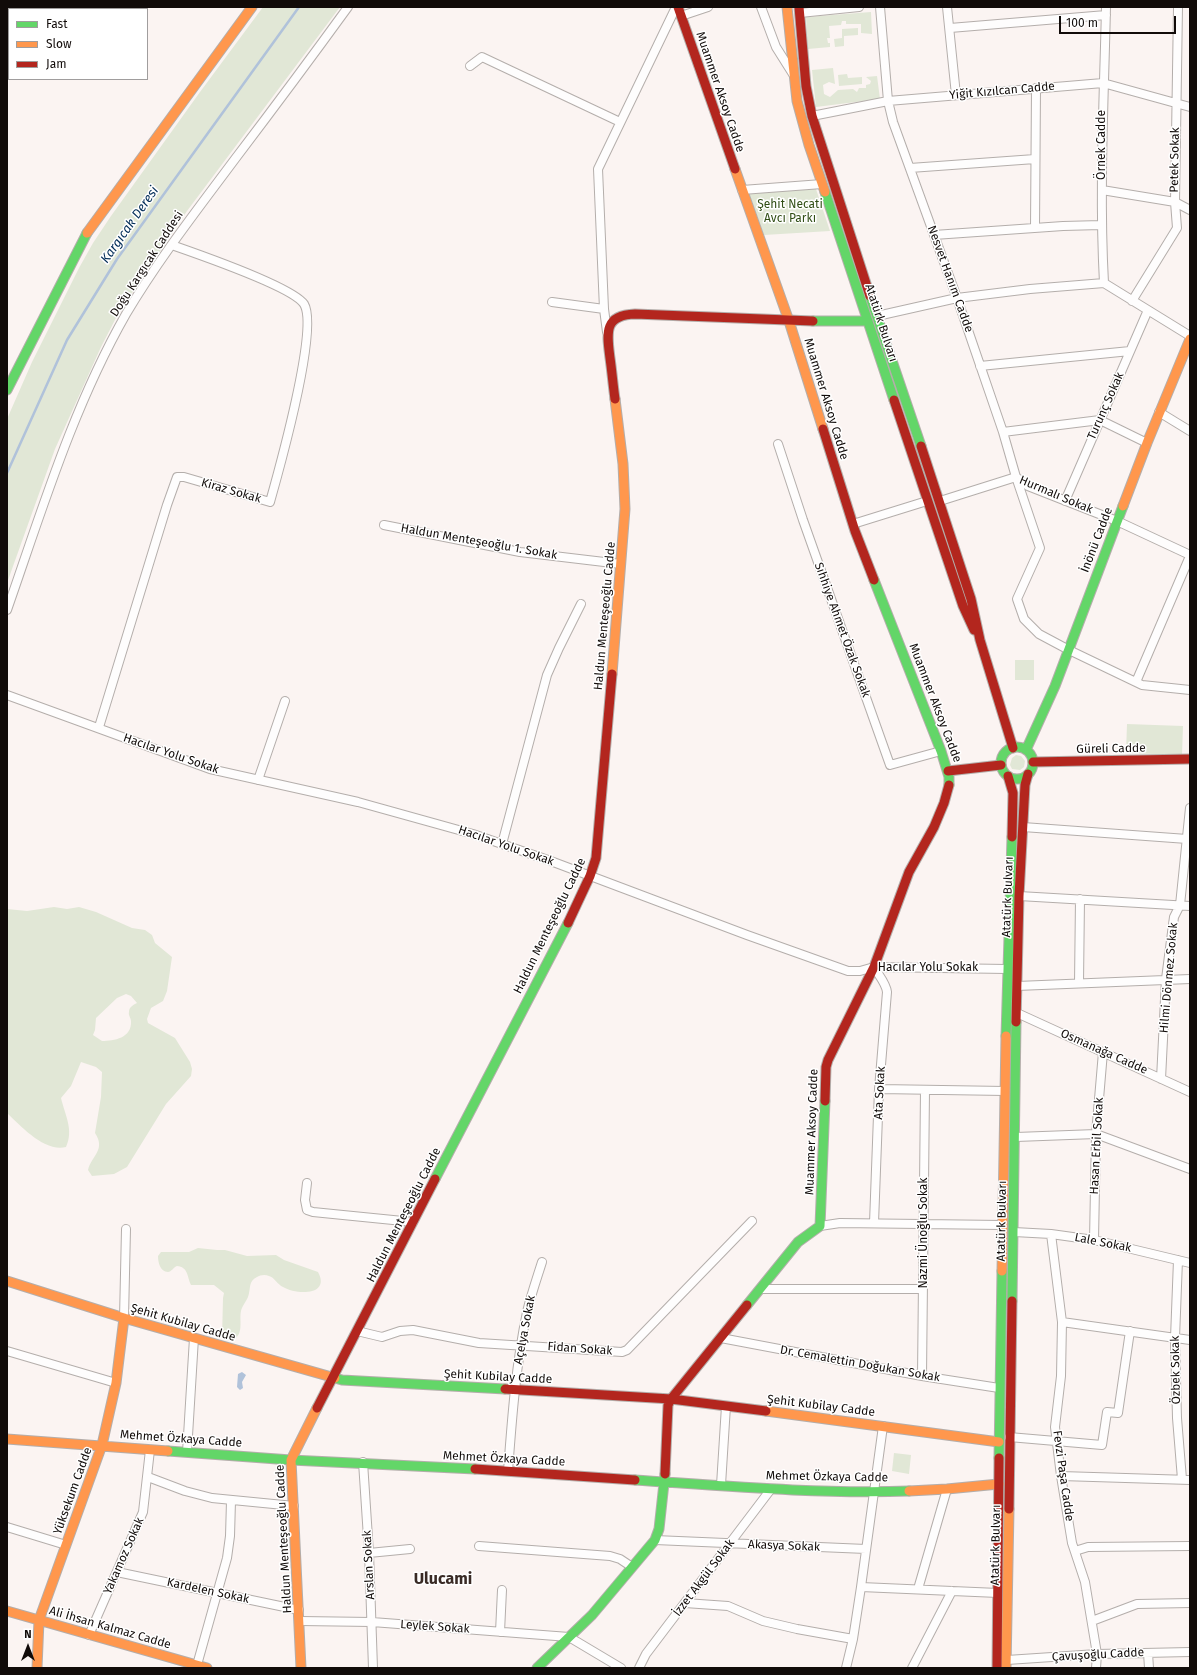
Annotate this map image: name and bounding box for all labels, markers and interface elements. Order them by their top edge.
legend [8,8,148,80]
scale bar [1061,8,1178,34]
text: 100 m [1066,16,1098,30]
text: Fast [46,17,68,31]
street label: Muammer Aksoy Cadde [693,30,747,154]
text: Slow [46,37,72,51]
text: Jam [46,57,66,71]
street label: Yiğit Kızılcan Cadde [949,79,1055,103]
street label: Örnek Cadde [1095,110,1109,180]
street label: Petek Sokak [1167,127,1183,193]
water label: Kargıcak Deresi [98,184,162,266]
park label: Şehit Necati Avcı Parkı [757,198,823,226]
street label: Doğu Kargıcak Caddesi [107,208,187,320]
street label: Nesvet Hanım Cadde [924,224,976,334]
street label: Atatürk Bulvarı [862,282,900,364]
street label: Muammer Aksoy Cadde [801,336,851,462]
street label: Turunç Sokak [1085,370,1127,442]
street label: Hurmalı Sokak [1017,473,1095,517]
street label: Kiraz Sokak [199,476,263,506]
street label: İnönü Cadde [1078,505,1116,575]
street label: Haldun Menteşeoğlu 1. Sokak [400,521,558,563]
street label: Haldun Menteşeoğlu Cadde [591,541,619,691]
street label: Sıhhiye Ahmet Özak Sokak [811,561,873,699]
street label: Muammer Aksoy Cadde [906,641,964,765]
street label: Hacılar Yolu Sokak [121,731,221,777]
street label: Güreli Cadde [1076,741,1146,757]
street label: Hacılar Yolu Sokak [456,823,556,869]
street label: Haldun Menteşeoğlu Cadde [511,856,589,996]
street label: Atatürk Bulvarı [999,856,1017,938]
street label: Hilmi Dönmez Sokak [1157,922,1181,1034]
street label: Hacılar Yolu Sokak [878,961,978,975]
street label: Osmanağa Cadde [1058,1026,1150,1078]
street label: Ata Sokak [871,1066,889,1120]
street label: Muammer Aksoy Cadde [803,1069,821,1195]
street label: Hasan Erbil Sokak [1087,1097,1107,1195]
street label: Haldun Menteşeoğlu Cadde [364,1145,444,1285]
street label: Nazmi Ünoğlu Sokak [917,1178,931,1288]
street label: Atatürk Bulvarı [994,1180,1010,1262]
street label: Lale Sokak [1073,1230,1133,1256]
street label: Açelya Sokak [511,1294,539,1366]
street label: Şehit Kubilay Cadde [129,1301,237,1345]
street label: Özbek Sokak [1168,1336,1184,1404]
street label: Fidan Sokak [547,1340,613,1358]
street label: Dr. Cemalettin Doğukan Sokak [779,1343,941,1385]
street label: Şehit Kubilay Cadde [444,1367,552,1387]
street label: Şehit Kubilay Cadde [766,1392,876,1420]
street label: Mehmet Özkaya Cadde [119,1428,243,1450]
street label: Fevzi Paşa Cadde [1049,1430,1077,1522]
street label: Yüksekum Cadde [51,1445,95,1537]
street label: Mehmet Özkaya Cadde [442,1449,566,1469]
street label: Haldun Menteşeoğlu Cadde [273,1464,295,1614]
street label: Mehmet Özkaya Cadde [766,1469,888,1485]
street label: Atatürk Bulvarı [988,1504,1004,1586]
street label: Yakamoz Sokak [101,1515,147,1597]
street label: Arslan Sokak [360,1530,378,1600]
street label: İzzet Akgül Sokak [670,1537,738,1619]
street label: Akasya Sokak [748,1538,820,1554]
district label: Ulucami [414,1570,472,1590]
street label: Kardelen Sokak [165,1575,251,1607]
street label: Ali İhsan Kalmaz Cadde [47,1604,173,1652]
street label: Leylek Sokak [400,1617,470,1637]
north arrow [8,1627,48,1667]
text: N [24,1628,32,1641]
street label: Çavuşoğlu Cadde [1051,1645,1145,1665]

